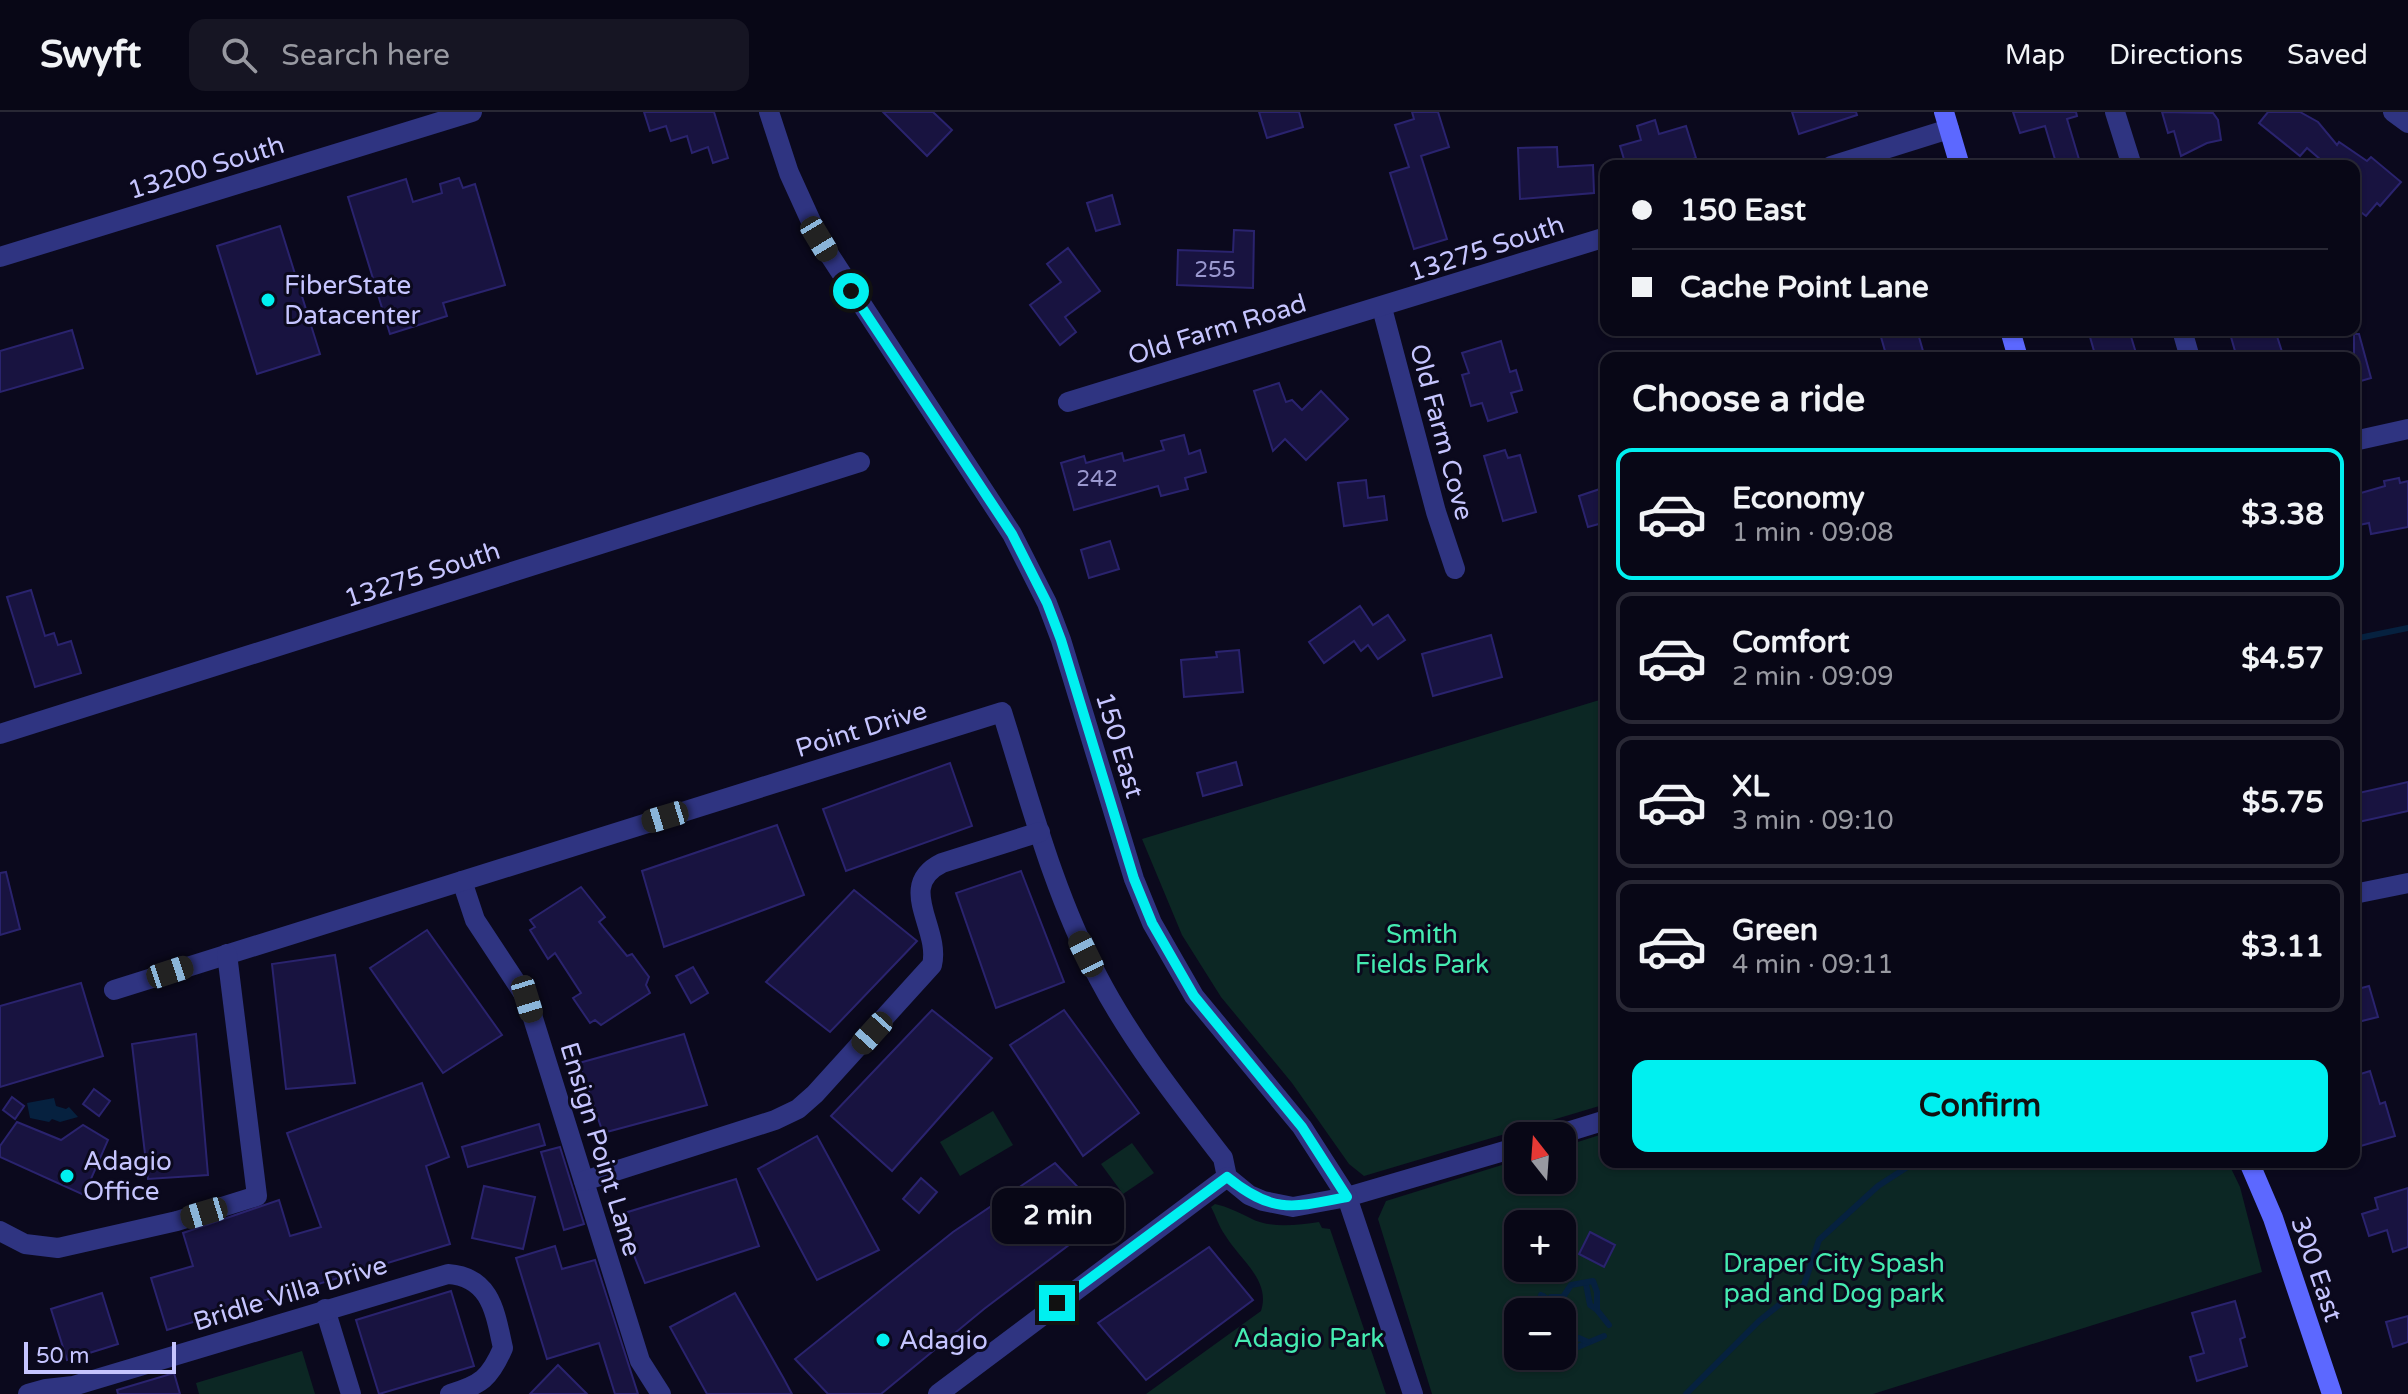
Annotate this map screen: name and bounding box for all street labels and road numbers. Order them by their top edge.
street label: 13200 South [124,129,288,206]
street label: 13275 South [1404,209,1568,288]
street label: Old Farm Road [1124,288,1310,371]
street label: Old Farm Cove [1403,341,1480,524]
street label: 13275 South [340,535,504,614]
street label: 150 East [1089,688,1150,802]
street label: Point Drive [792,695,931,764]
street label: Ensign Point Lane [553,1038,648,1260]
street label: 300 East [2284,1213,2349,1326]
street label: Bridle Villa Drive [189,1249,391,1338]

